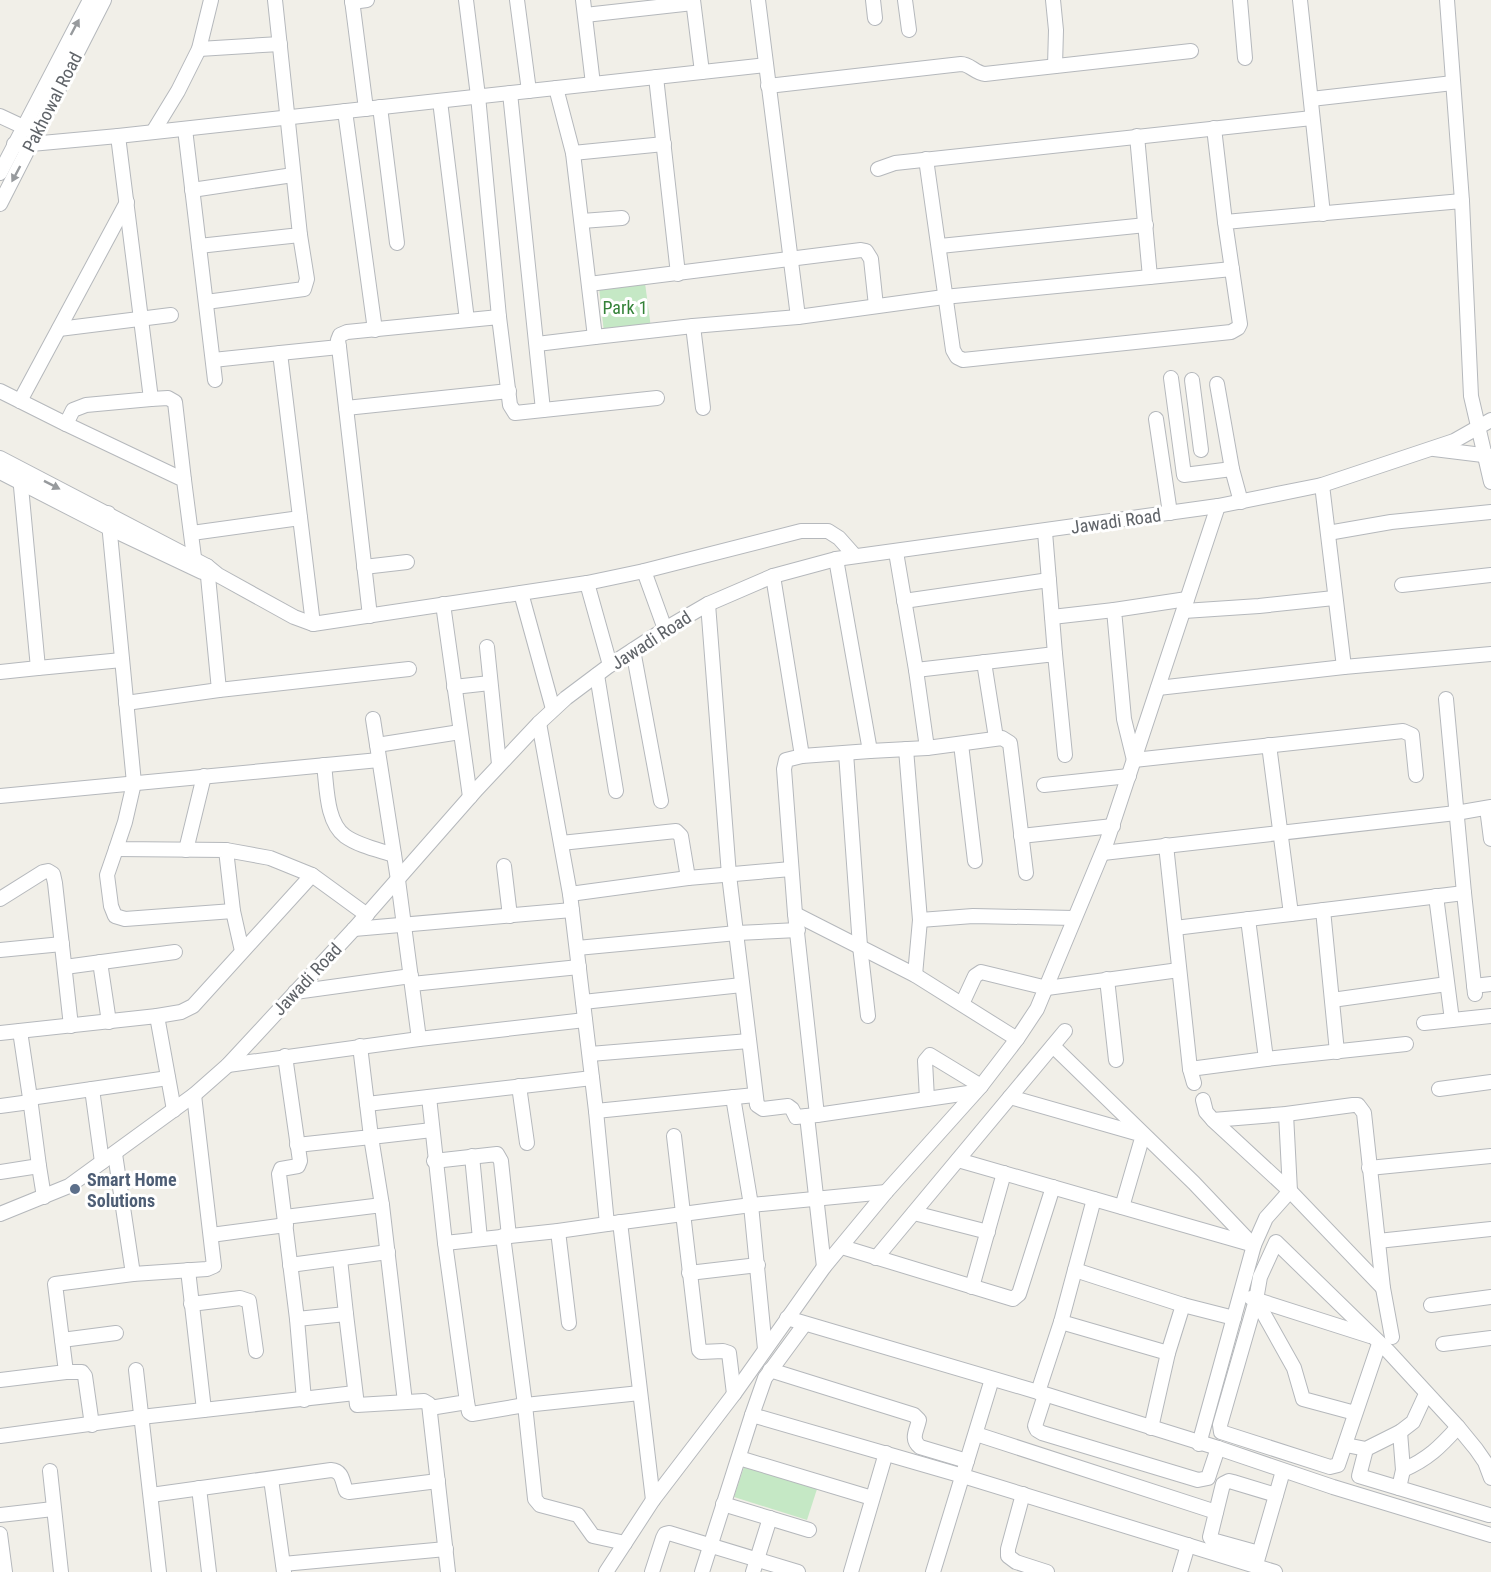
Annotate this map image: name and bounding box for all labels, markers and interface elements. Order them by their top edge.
one-way arrow [70,19,80,36]
street label: Pakhowal Road [18,49,86,155]
one-way arrow [11,166,21,183]
park label: Park 1 [602,297,648,318]
one-way arrow [44,480,61,490]
street label: Jawadi Road [1069,504,1163,538]
street label: Jawadi Road [607,606,695,674]
street label: Jawadi Road [268,939,346,1019]
place label: Smart Home Solutions [87,1169,177,1211]
marker: Smart Home Solutions [68,1182,82,1196]

